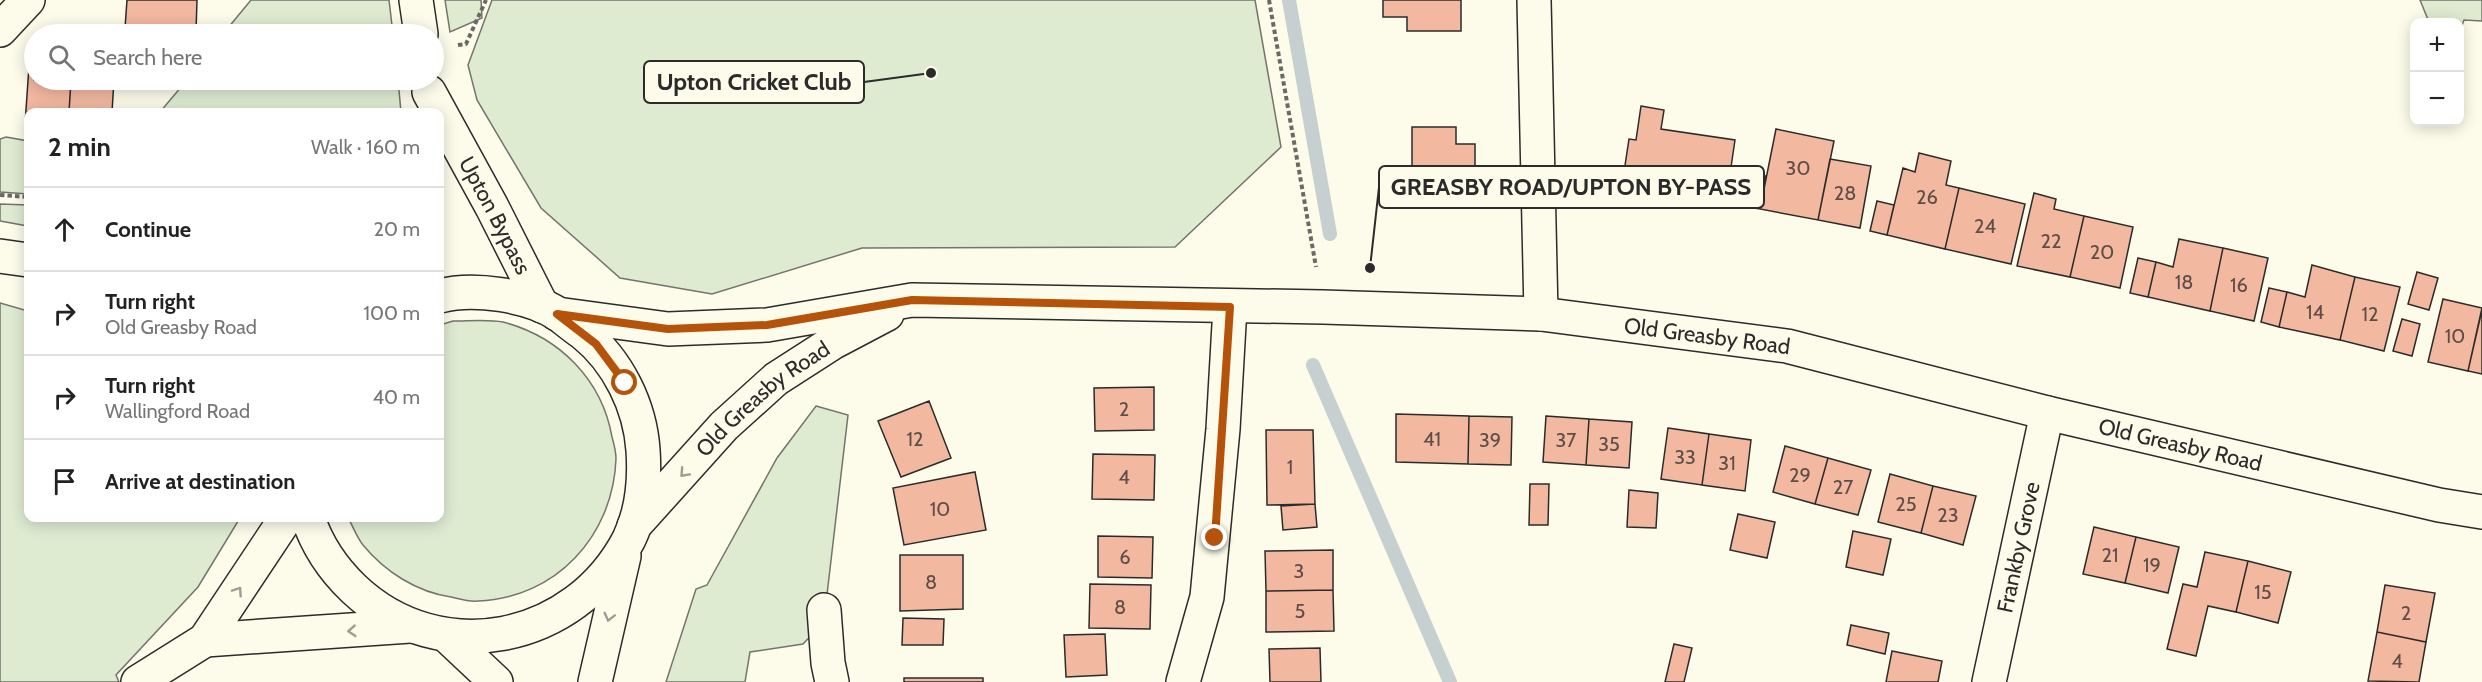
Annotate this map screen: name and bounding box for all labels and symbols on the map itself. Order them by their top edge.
callout: Upton Cricket Club [644,61,864,103]
text: Upton Cricket Club [656,67,852,96]
street label: Upton Bypass [453,152,537,279]
house number: 30 [1786,156,1810,180]
callout: GREASBY ROAD/UPTON BY-PASS [1379,166,1764,208]
text: GREASBY ROAD/UPTON BY-PASS [1391,172,1751,201]
house number: 28 [1834,181,1856,205]
house number: 26 [1916,185,1938,209]
house number: 24 [1974,214,1996,238]
house number: 22 [2041,229,2061,253]
house number: 20 [2090,240,2114,264]
house number: 18 [2175,270,2193,294]
house number: 16 [2230,273,2248,297]
house number: 14 [2306,300,2324,324]
house number: 12 [2362,302,2379,326]
street label: Old Greasby Road [1623,312,1792,360]
house number: 10 [2445,324,2465,348]
street label: Old Greasby Road [690,335,835,462]
route start [611,369,637,395]
house number: 2 [1119,397,1129,421]
street label: Old Greasby Road [2096,413,2265,477]
house number: 12 [907,427,924,451]
house number: 41 [1423,427,1441,451]
house number: 39 [1479,428,1501,452]
house number: 37 [1556,428,1576,452]
house number: 35 [1598,432,1620,456]
house number: 33 [1674,445,1696,469]
house number: 31 [1718,451,1736,475]
house number: 1 [1287,455,1293,479]
house number: 29 [1789,463,1811,487]
house number: 4 [1118,465,1130,489]
one-way arrow [680,466,691,477]
house number: 27 [1833,475,1853,499]
street label: Frankby Grove [1991,479,2046,615]
house number: 25 [1895,492,1917,516]
house number: 10 [930,497,950,521]
house number: 23 [1937,503,1959,527]
route end [1201,524,1227,550]
house number: 21 [2102,543,2119,567]
house number: 6 [1119,545,1131,569]
house number: 19 [2143,553,2161,577]
house number: 3 [1294,559,1304,583]
house number: 8 [925,570,937,594]
house number: 15 [2254,580,2272,604]
one-way arrow [231,587,242,598]
house number: 8 [1114,595,1126,619]
house number: 5 [1295,599,1305,623]
house number: 2 [2401,601,2411,625]
one-way arrow [604,612,617,622]
one-way arrow [347,624,356,637]
house number: 4 [2391,649,2403,673]

